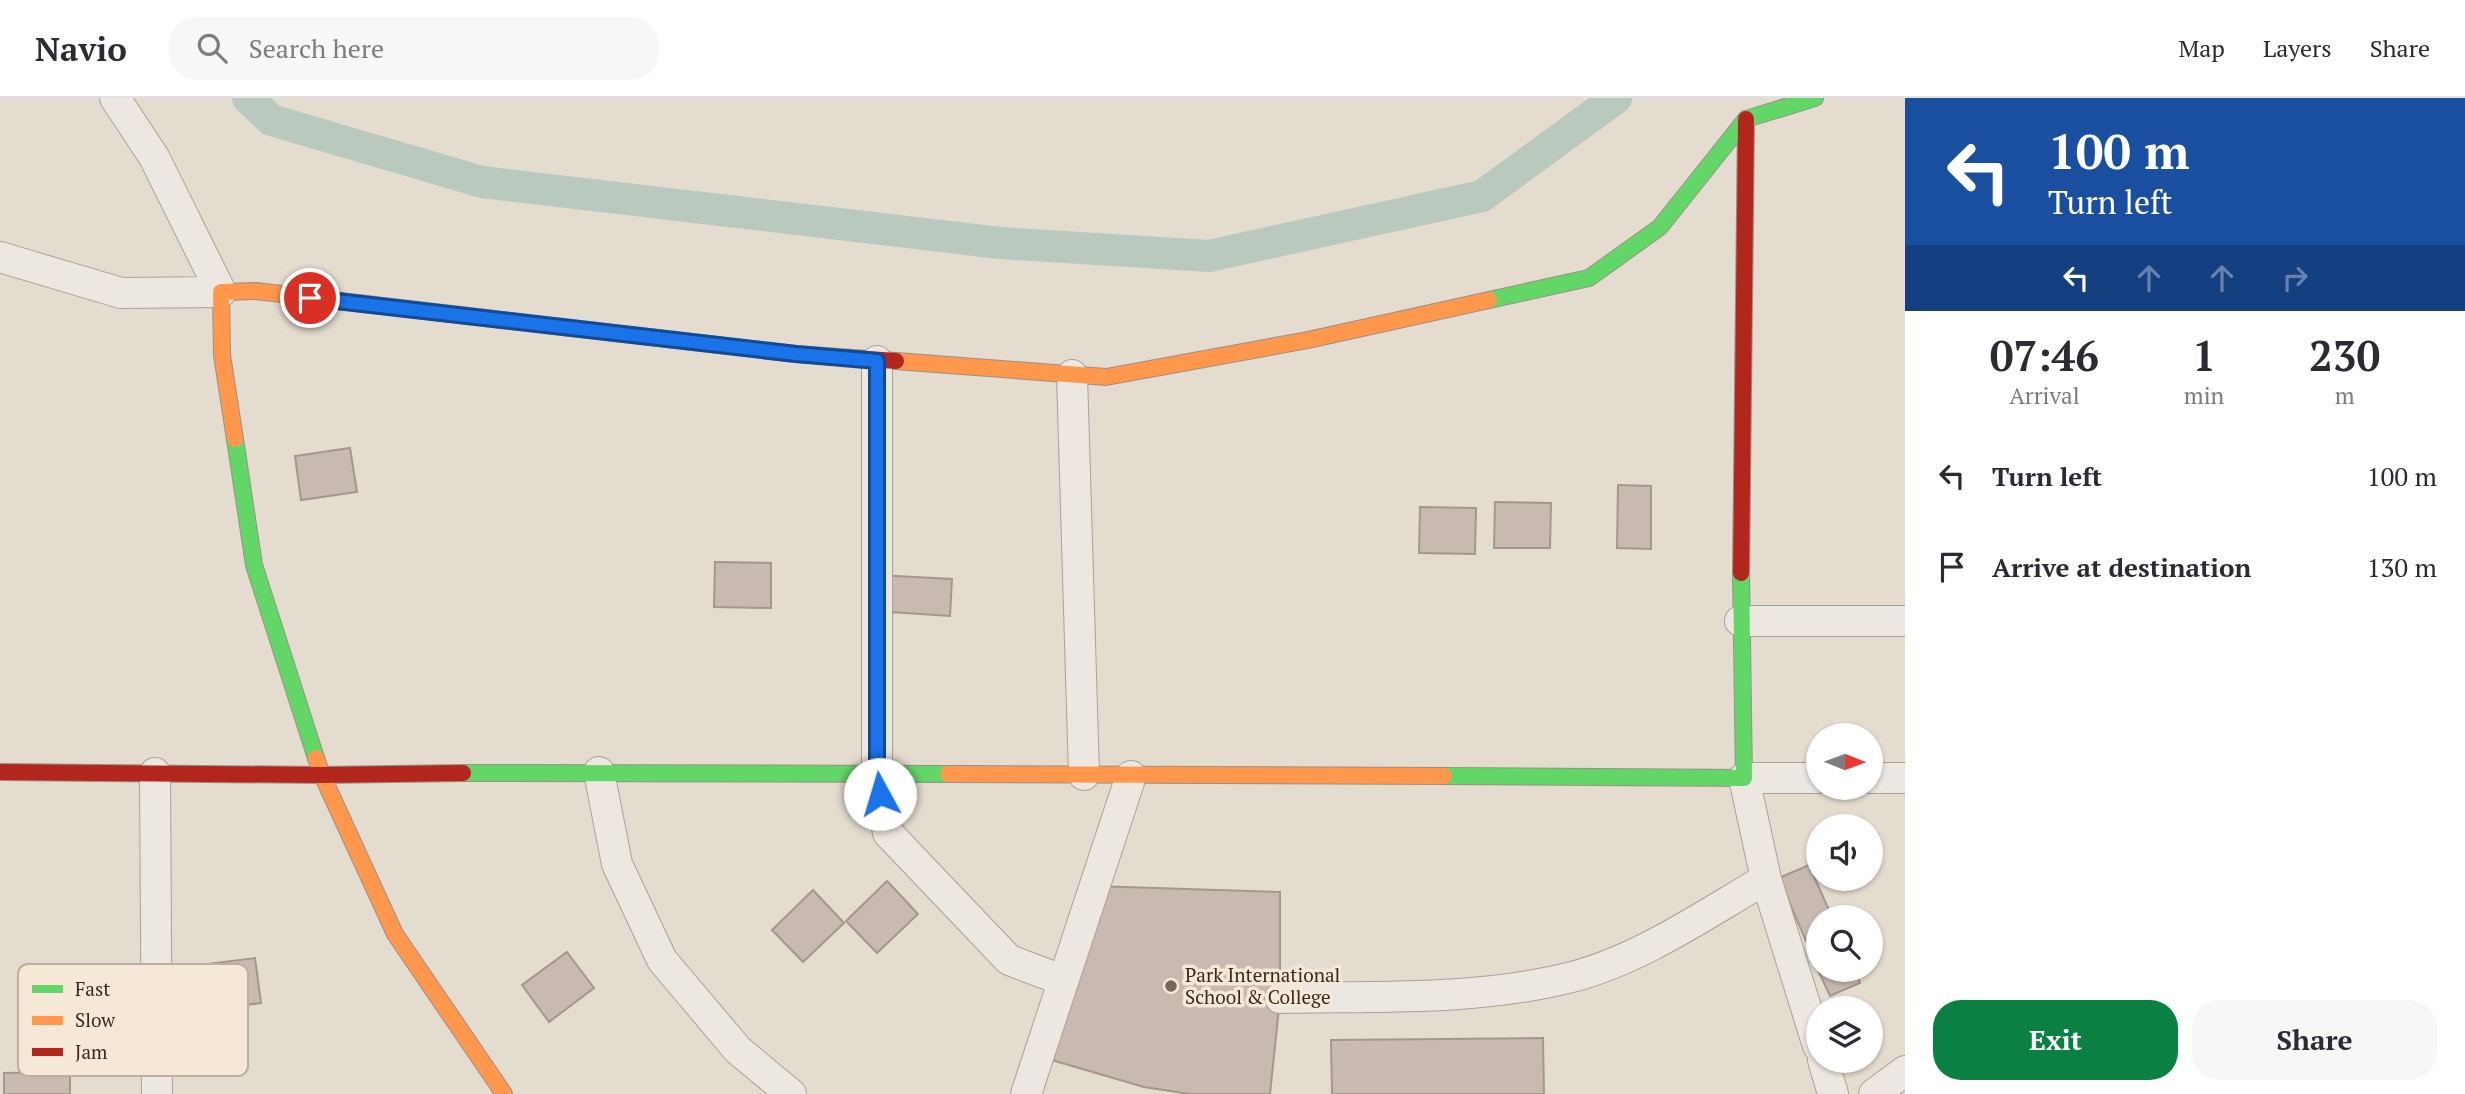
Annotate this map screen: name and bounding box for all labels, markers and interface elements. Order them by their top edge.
search box [169,17,659,80]
text: Navio [35,27,127,70]
icon: search [193,29,231,67]
text: Search here [249,31,384,65]
text: Map [2178,32,2225,64]
text: Layers [2263,32,2332,64]
text: Share [2370,32,2430,64]
text: 100 m [2048,118,2190,183]
icon: left [1933,126,2024,217]
text: Turn left [2048,181,2172,223]
icon: left [2057,259,2095,297]
icon: ahead [2130,259,2168,297]
icon: ahead [2203,259,2241,297]
icon: right [2276,259,2314,297]
pin [280,268,340,328]
icon: arrive [291,279,329,317]
text: 07:46 [1990,327,2099,383]
text: 1 [2192,327,2216,383]
text: 230 [2309,327,2380,383]
text: Arrival [2009,380,2080,411]
text: min [2184,380,2224,411]
text: m [2335,380,2355,411]
icon: left [1933,457,1971,495]
text: Turn left [1992,459,2102,493]
text: 100 m [2367,459,2437,493]
icon: arrive [1933,548,1971,586]
text: Arrive at destination [1992,550,2251,584]
text: 130 m [2367,550,2437,584]
north arrow [1806,723,1883,800]
map controls [1806,723,1883,1073]
position arrow [843,757,917,831]
button: sound [1806,814,1883,891]
button: search [1806,905,1883,982]
place label: Park International School & College [1185,962,1340,1009]
legend [18,964,248,1076]
text: Fast [75,976,110,1001]
marker: Park International School & College [1163,978,1179,994]
button: layers [1806,996,1883,1073]
button: Exit [1933,1000,2178,1080]
button: Share [2192,1000,2437,1080]
text: Slow [75,1007,116,1032]
text: Jam [75,1039,108,1064]

